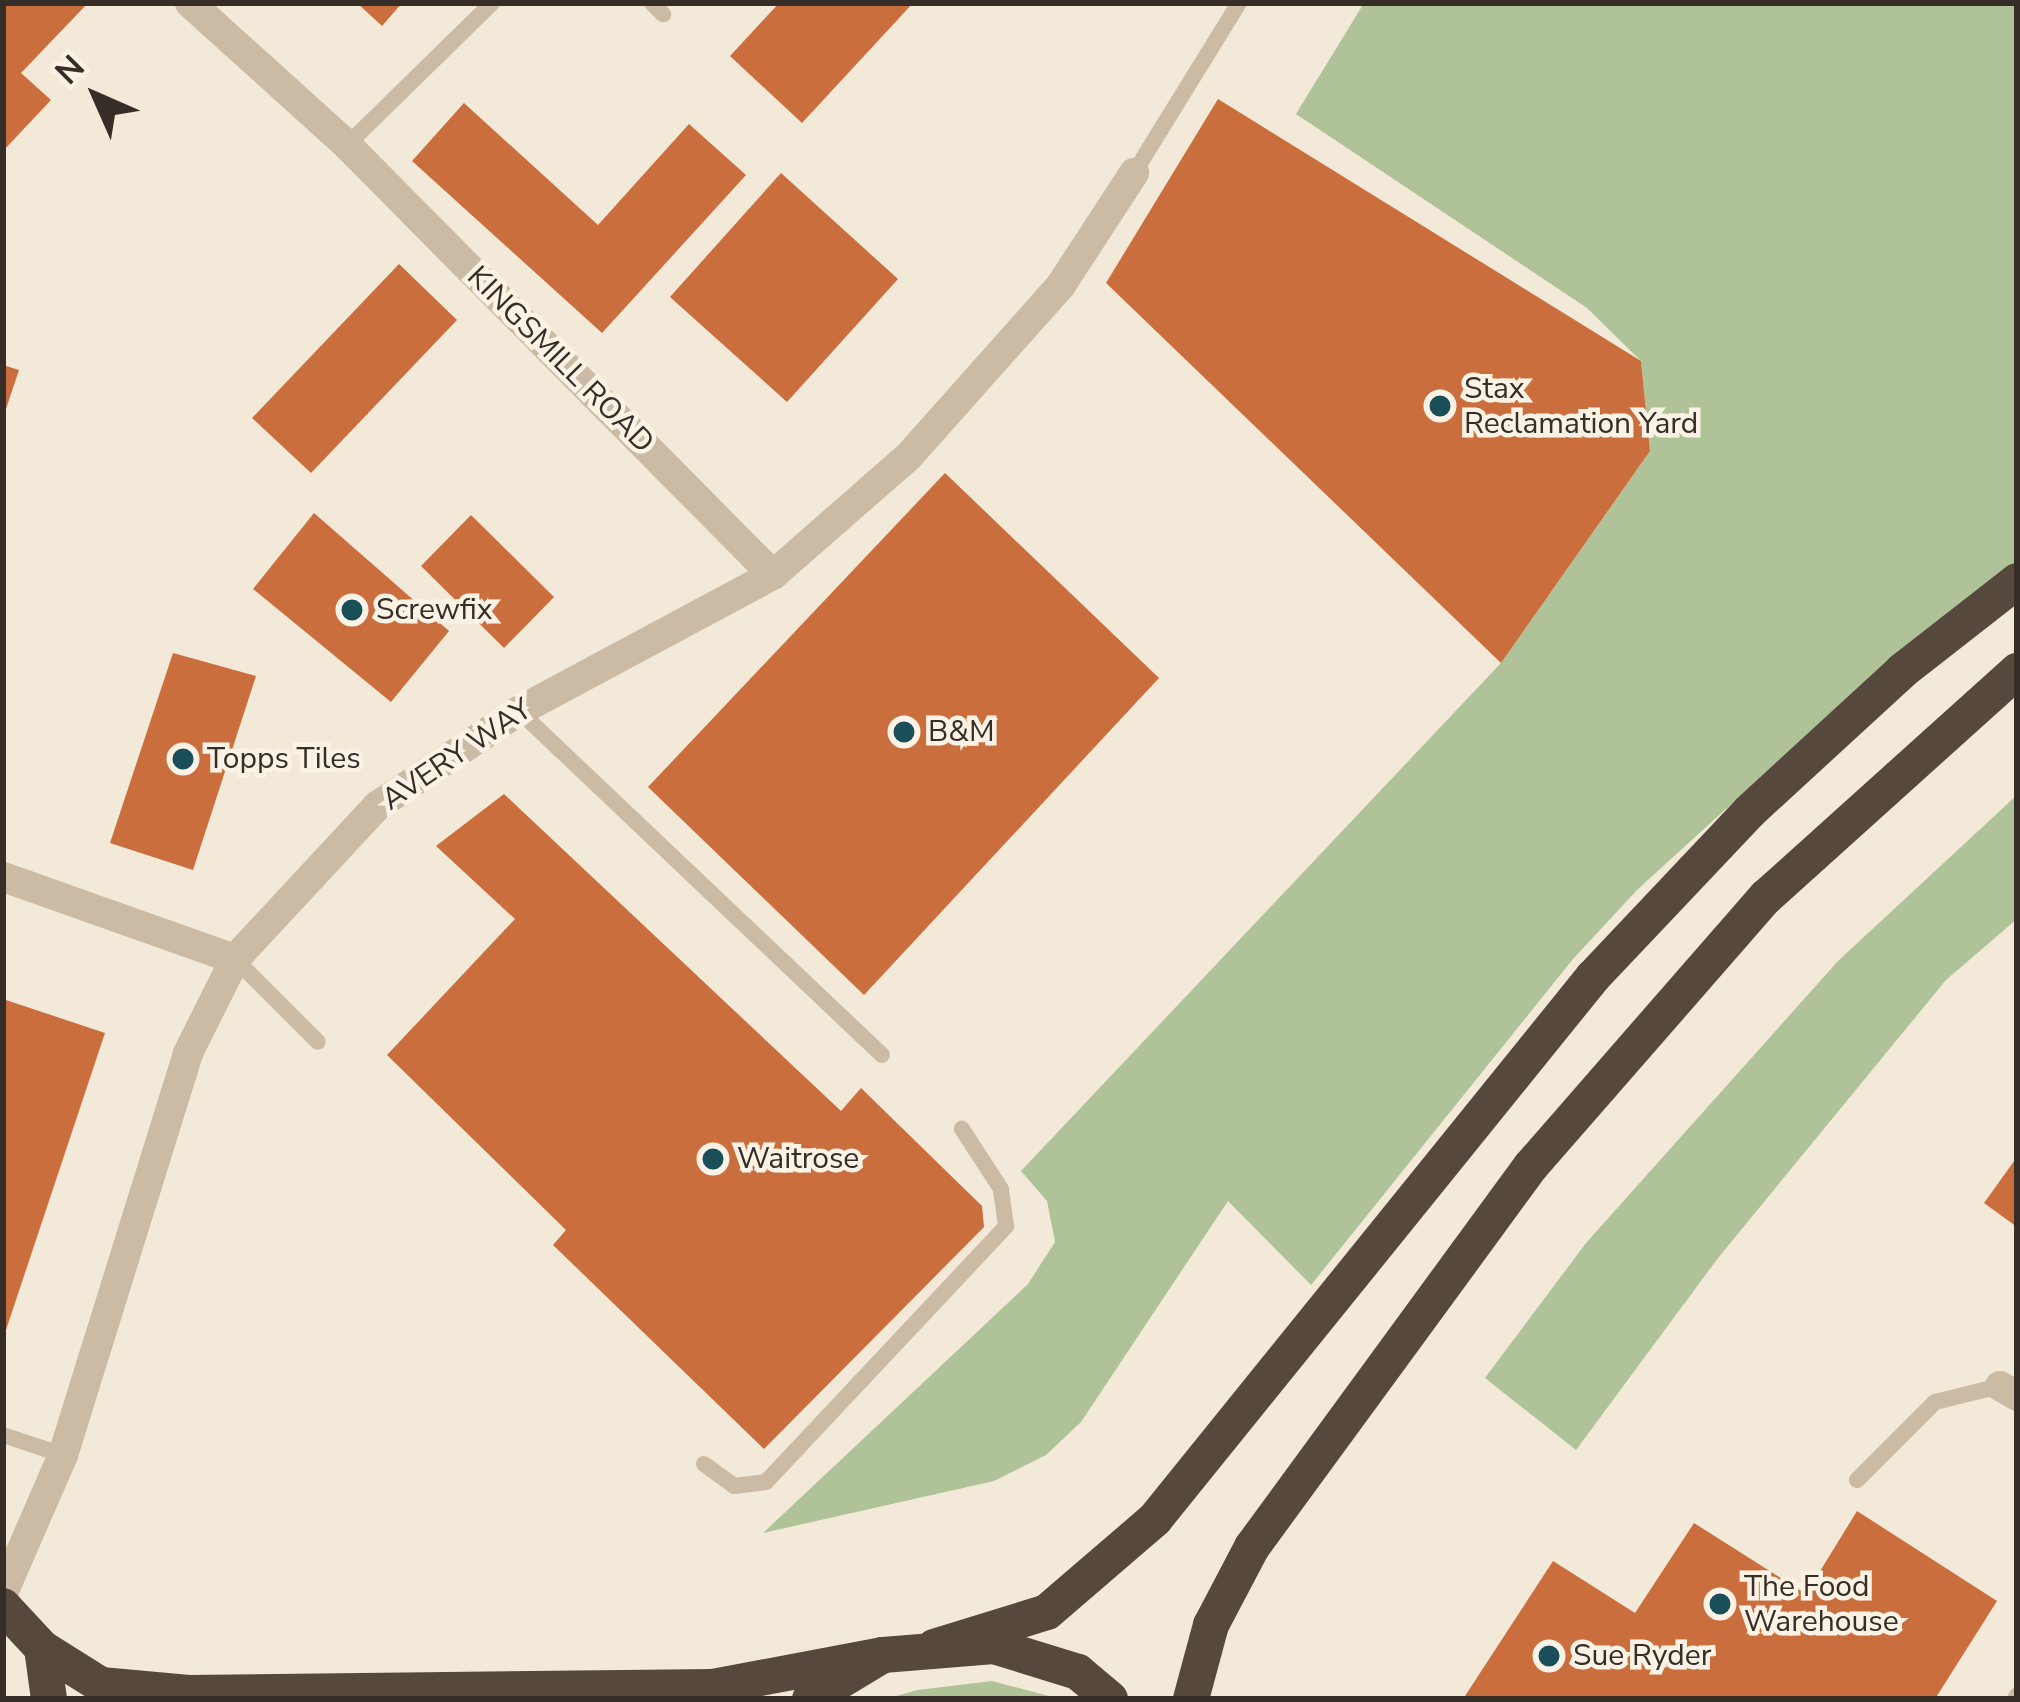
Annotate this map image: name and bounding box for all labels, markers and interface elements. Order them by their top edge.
north arrow [36,36,156,156]
text: N [46,46,95,95]
street label: KINGSMILL ROAD [459,259,661,461]
place label: Stax Reclamation Yard [1464,371,1698,442]
marker: Stax Reclamation Yard [1427,393,1453,419]
place label: Screwfix [376,592,493,628]
marker: Screwfix [339,597,365,623]
street label: AVERY WAY [375,692,539,818]
place label: B&M [928,714,995,750]
marker: B&M [891,719,917,745]
place label: Topps Tiles [207,741,361,777]
marker: Topps Tiles [170,746,196,772]
place label: Waitrose [737,1141,859,1177]
marker: Waitrose [700,1146,726,1172]
place label: The Food Warehouse [1744,1569,1899,1640]
marker: The Food Warehouse [1707,1591,1733,1617]
place label: Sue Ryder [1573,1638,1711,1674]
marker: Sue Ryder [1536,1643,1562,1669]

